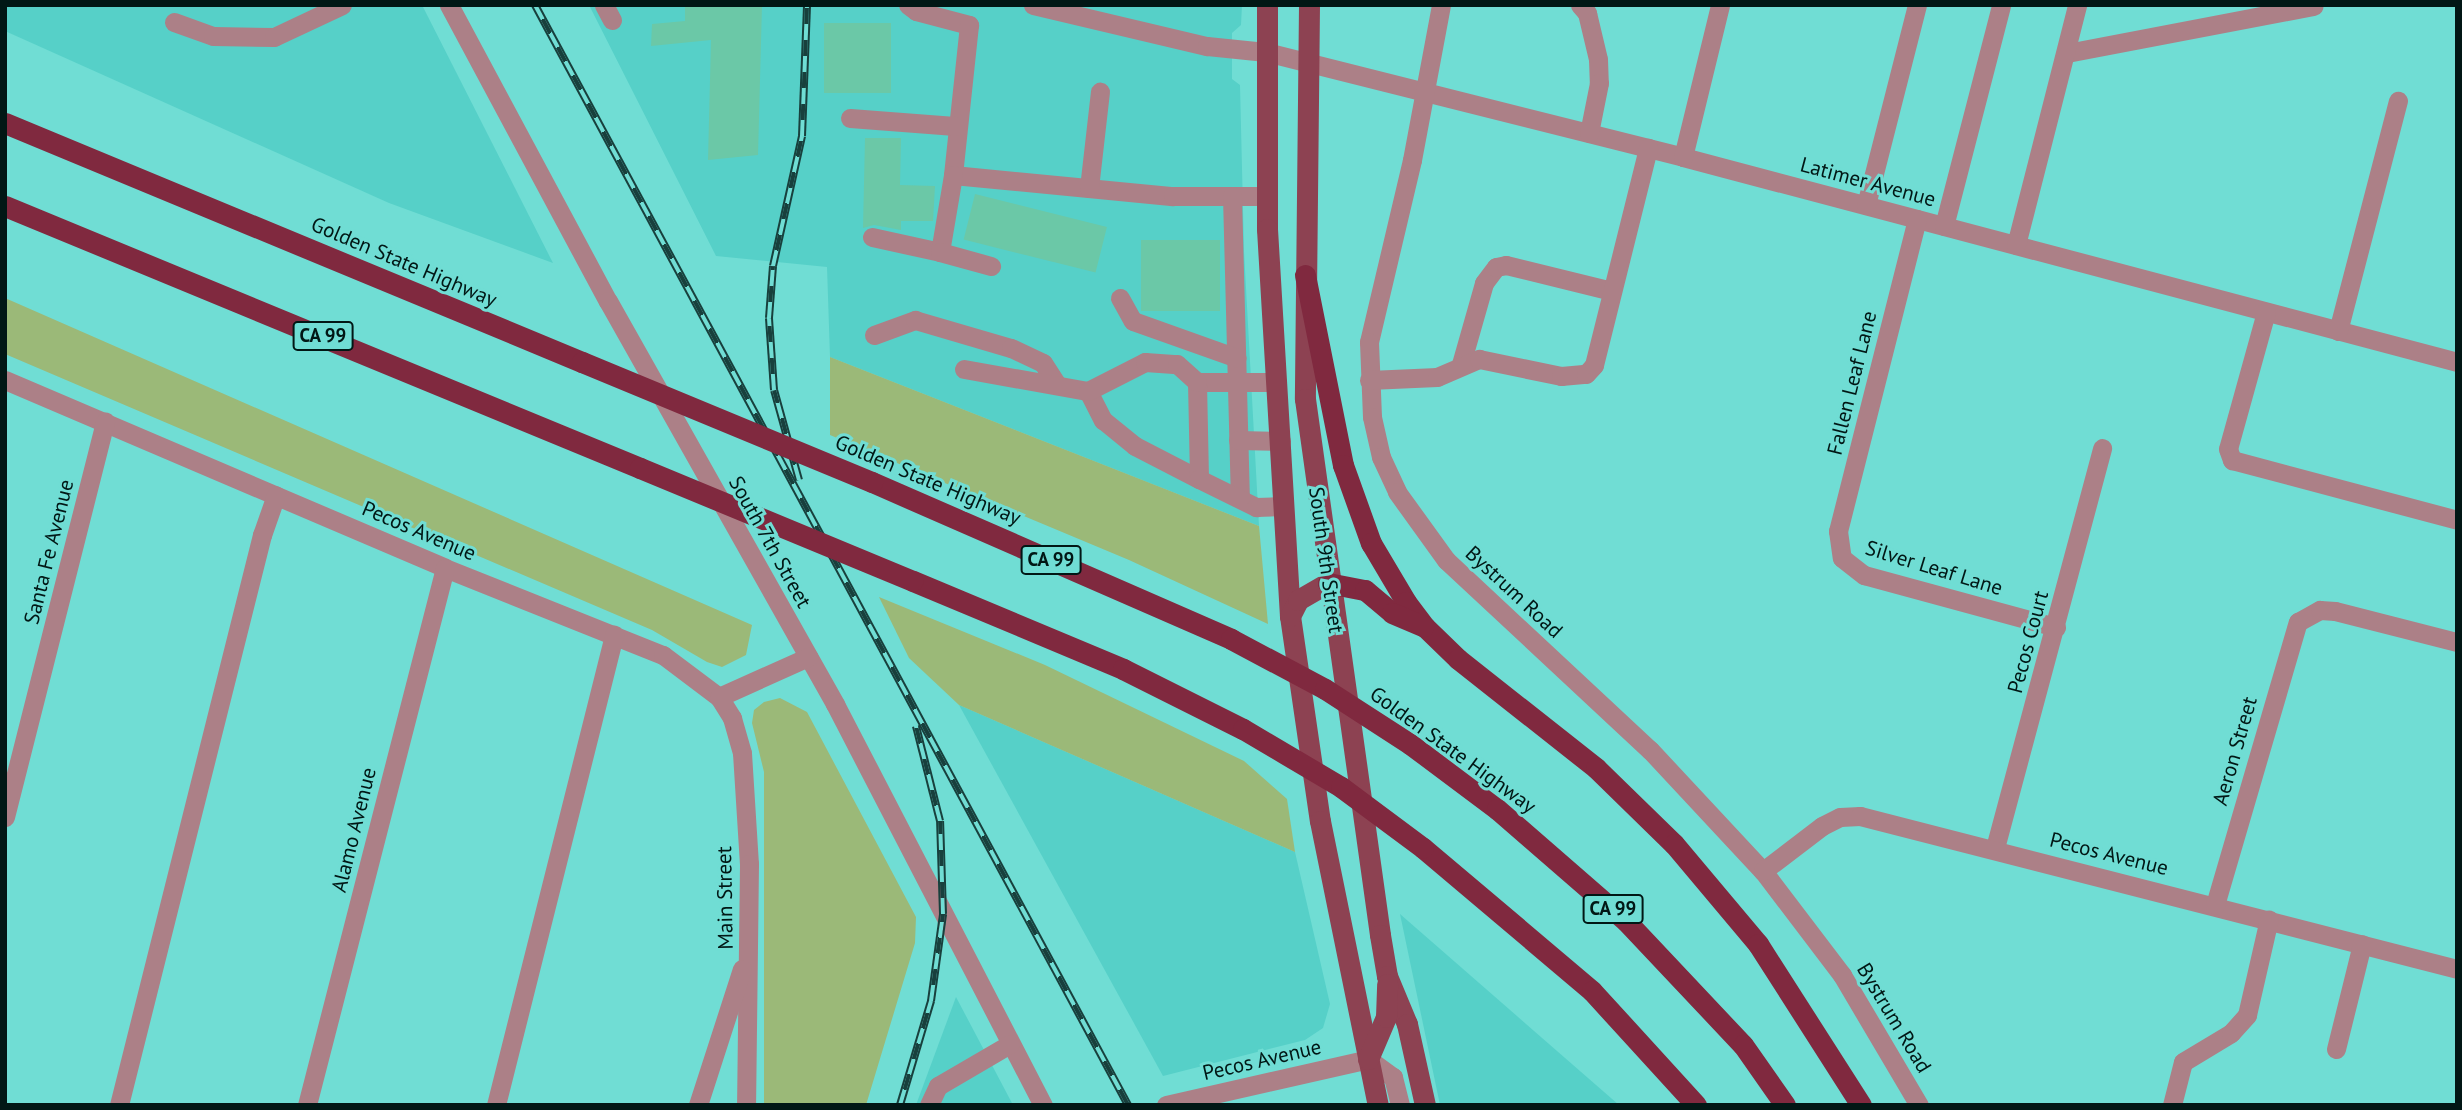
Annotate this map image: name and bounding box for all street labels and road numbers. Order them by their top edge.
street label: Latimer Avenue [1797,152,1939,212]
street label: Golden State Highway [307,211,501,313]
street label: Fallen Leaf Lane [1822,308,1882,458]
road number: CA 99 [292,320,354,352]
street label: Golden State Highway [831,429,1025,531]
street label: South 7th Street [723,472,817,612]
street label: Santa Fe Avenue [19,477,79,627]
street label: South 9th Street [1303,485,1349,635]
street label: Pecos Avenue [358,496,480,566]
street label: Silver Leaf Lane [1862,535,2006,601]
street label: Bystrum Road [1460,541,1568,643]
road number: CA 99 [1020,544,1082,576]
street label: Pecos Court [2002,588,2054,696]
street label: Golden State Highway [1365,681,1541,819]
street label: Aeron Street [2207,694,2263,808]
street label: Alamo Avenue [326,765,382,895]
street label: Pecos Avenue [2047,827,2171,881]
street label: Main Street [711,846,739,950]
road number: CA 99 [1582,894,1644,925]
street label: Bystrum Road [1851,959,1937,1077]
street label: Pecos Avenue [1200,1034,1324,1086]

